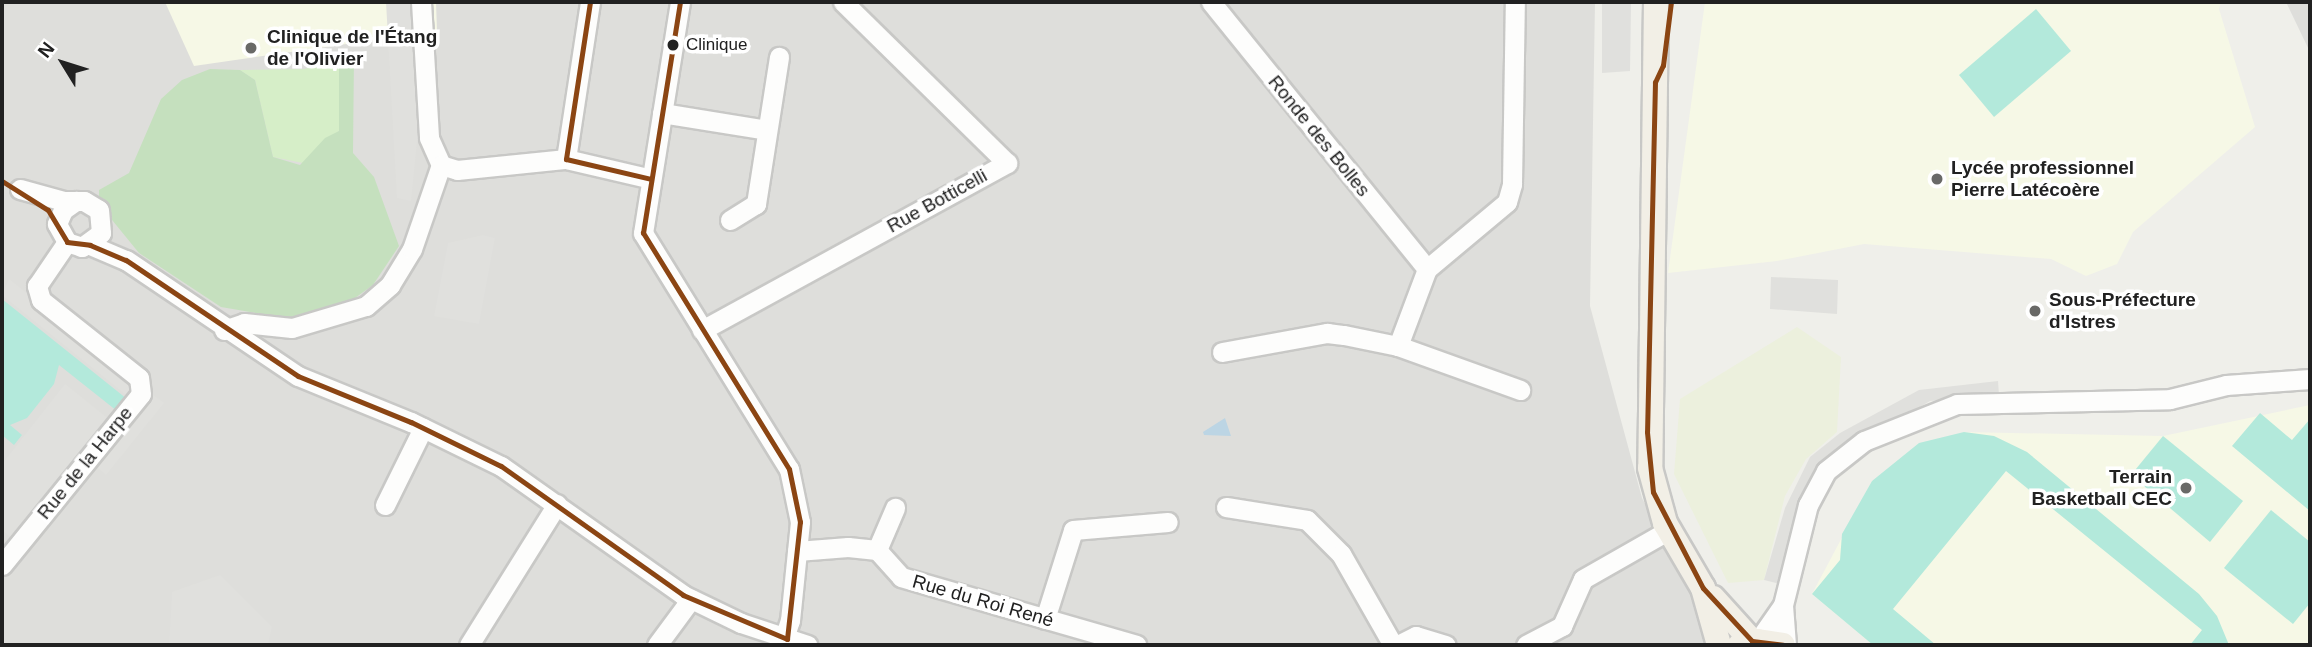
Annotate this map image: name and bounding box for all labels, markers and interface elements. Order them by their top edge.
place label: Clinique de l'Étang de l'Olivier [267,26,437,70]
north arrow [28,28,98,98]
place label: Clinique [686,35,747,55]
text: N [34,38,59,62]
marker: Clinique de l'Étang de l'Olivier [241,38,261,58]
marker: Clinique [666,38,680,52]
street label: Ronde des Bolles [1263,71,1375,201]
place label: Lycée professionnel Pierre Latécoère [1951,157,2134,201]
street label: Rue Botticelli [883,164,991,238]
marker: Lycée professionnel Pierre Latécoère [1929,171,1945,187]
place label: Sous-Préfecture d'Istres [2049,289,2196,333]
marker: Sous-Préfecture d'Istres [2027,303,2043,319]
street label: Rue de la Harpe [33,402,137,524]
place label: Terrain Basketball CEC [2032,466,2172,510]
marker: Terrain Basketball CEC [2178,480,2194,496]
street label: Rue du Roi René [910,570,1056,632]

